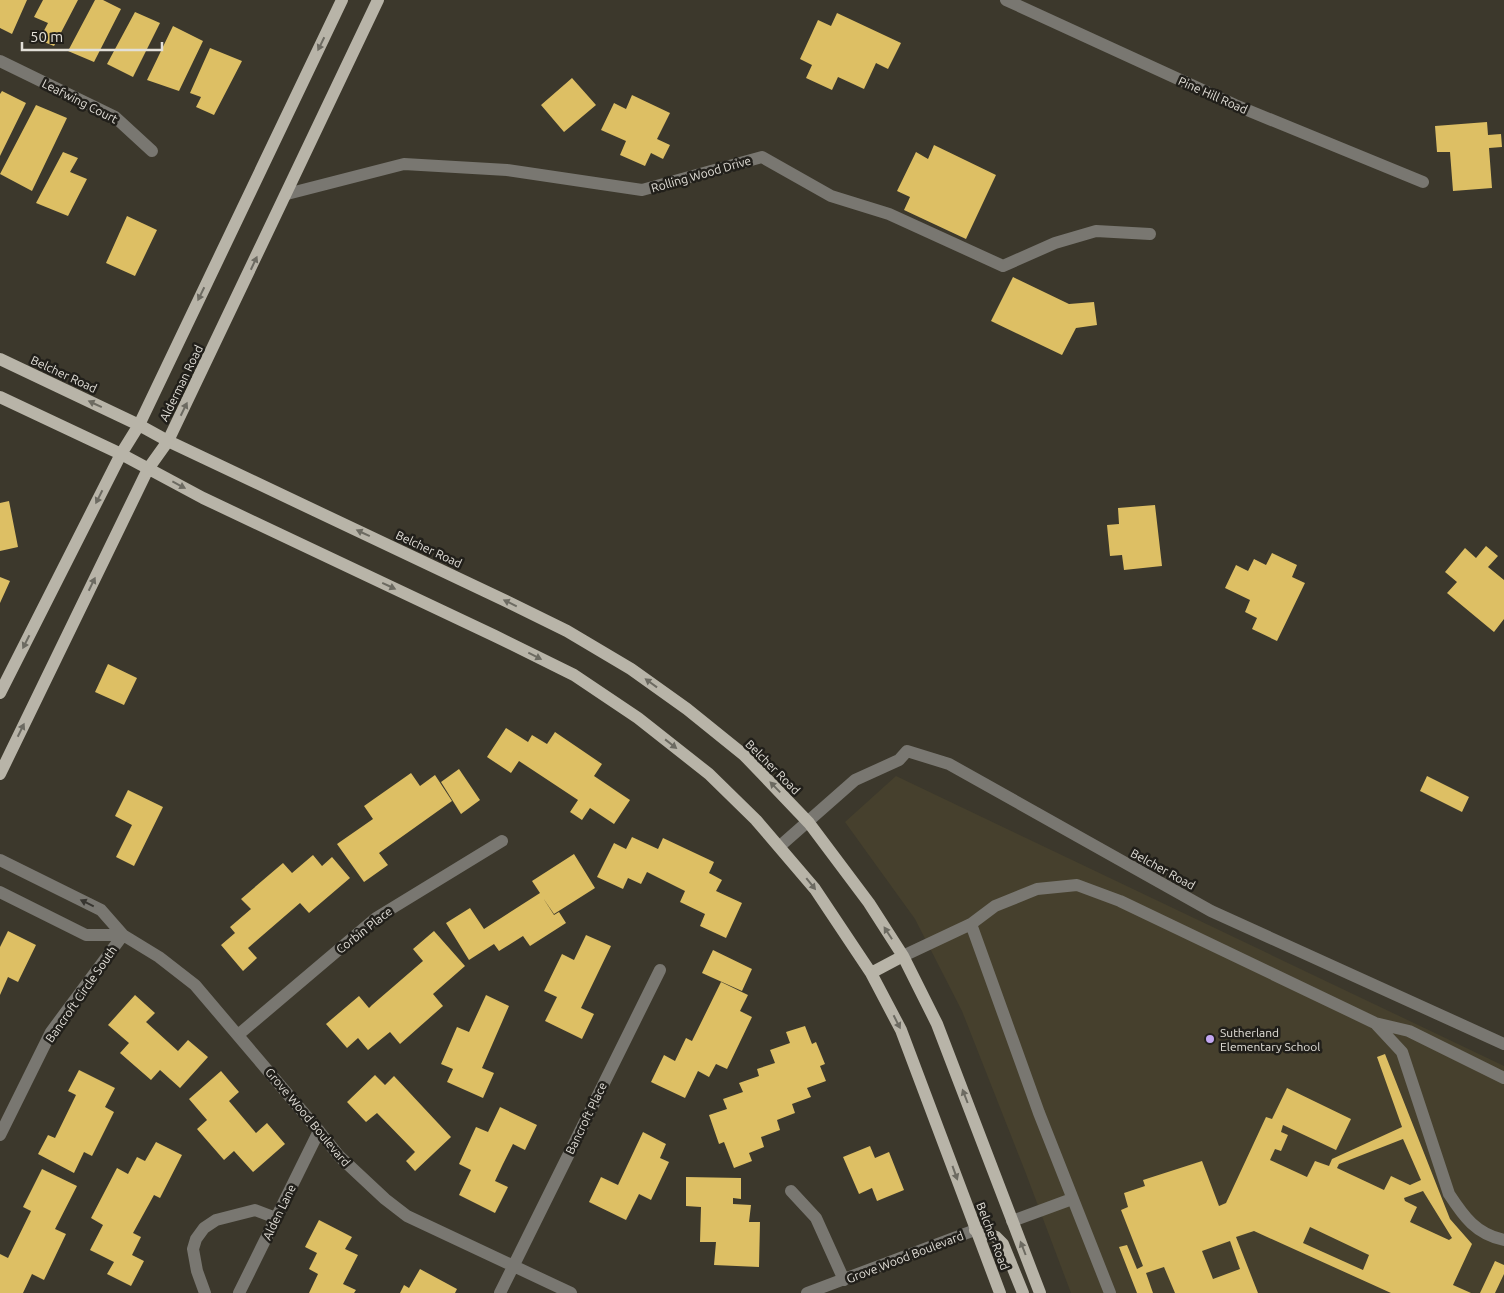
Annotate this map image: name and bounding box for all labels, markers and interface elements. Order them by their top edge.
scale bar [22,20,162,52]
text: 50 m [30,28,63,45]
one-way arrow [317,37,325,51]
street label: Pine Hill Road [1176,74,1250,116]
street label: Leafwing Court [40,76,120,126]
street label: Rolling Wood Drive [650,154,752,194]
one-way arrow [250,256,258,270]
one-way arrow [197,287,205,301]
street label: Alderman Road [157,343,205,423]
street label: Belcher Road [29,353,99,395]
one-way arrow [88,400,102,408]
one-way arrow [180,402,188,416]
one-way arrow [172,481,186,489]
one-way arrow [95,490,103,504]
street label: Belcher Road [394,528,464,570]
one-way arrow [356,529,370,537]
one-way arrow [89,577,97,591]
one-way arrow [382,582,396,590]
one-way arrow [503,599,517,607]
one-way arrow [22,635,30,649]
one-way arrow [528,652,542,660]
one-way arrow [644,678,658,688]
one-way arrow [18,723,26,737]
street label: Belcher Road [743,737,803,797]
one-way arrow [665,738,678,749]
one-way arrow [769,781,781,793]
street label: Belcher Road [1129,846,1197,892]
one-way arrow [805,877,816,890]
one-way arrow [80,899,94,907]
street label: Corbin Place [334,904,394,956]
one-way arrow [883,927,893,940]
street label: Bancroft Circle South [43,943,119,1045]
one-way arrow [893,1014,901,1029]
place label: Sutherland Elementary School [1220,1026,1320,1053]
marker: Sutherland Elementary School [1204,1033,1216,1045]
street label: Grove Wood Boulevard [263,1065,353,1169]
street label: Bancroft Place [563,1080,609,1156]
one-way arrow [961,1088,968,1103]
one-way arrow [952,1166,959,1181]
street label: Alden Lane [260,1182,298,1242]
street label: Belcher Road [974,1200,1012,1272]
street label: Grove Wood Boulevard [845,1229,965,1285]
one-way arrow [1019,1240,1026,1255]

